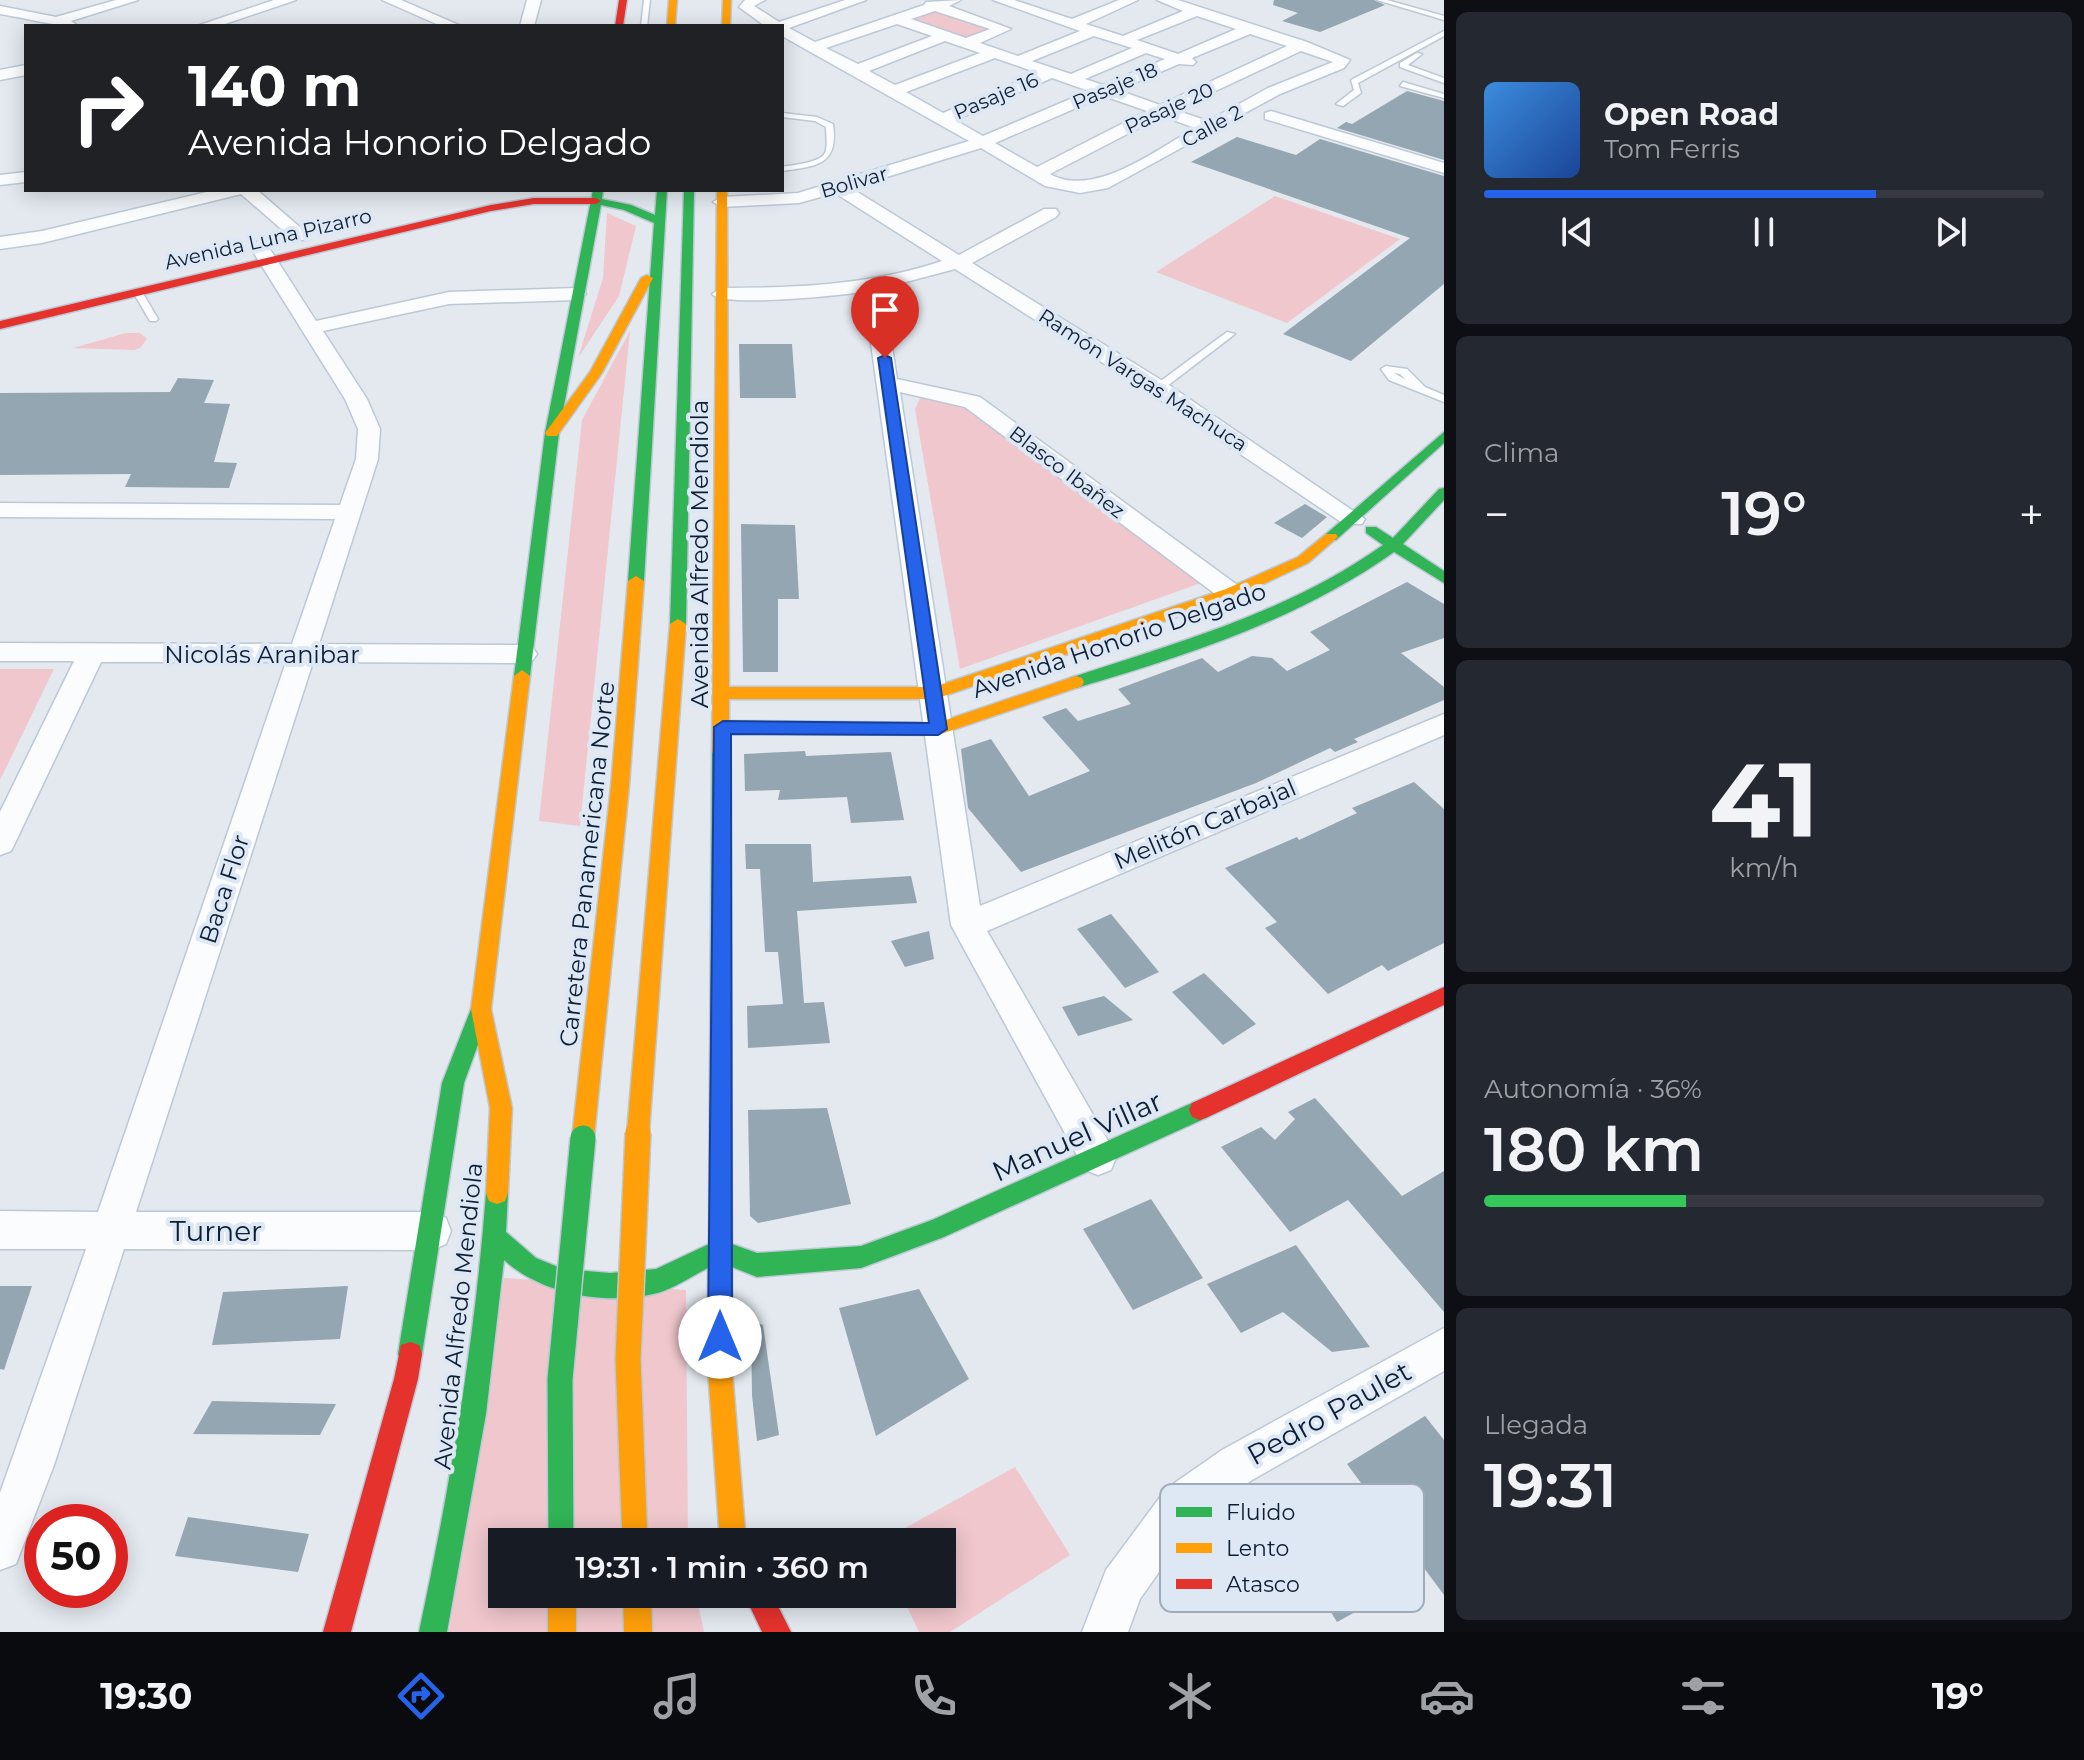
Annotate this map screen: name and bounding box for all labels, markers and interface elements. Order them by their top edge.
text: 140 m [188,52,361,120]
icon: right [56,56,160,160]
street label: Pasaje 18 [1069,57,1161,115]
street label: Pasaje 16 [950,67,1042,125]
street label: Pasaje 20 [1121,77,1217,139]
text: Open Road [1604,96,1779,133]
street label: Calle 2 [1178,100,1246,152]
text: Avenida Honorio Delgado [188,120,651,164]
text: Tom Ferris [1604,133,1740,165]
street label: Bolivar [818,161,890,203]
street label: Avenida Luna Pizarro [162,204,374,274]
icon: previous [1555,210,1599,254]
icon: pause [1742,210,1786,254]
icon: next [1929,210,1973,254]
pin [851,276,919,358]
icon: arrive [863,288,907,332]
street label: Ramón Vargas Machuca [1034,304,1252,456]
street label: Avenida Alfredo Mendiola [685,400,714,708]
street label: Blasco Ibañez [1005,421,1129,523]
text: Clima [1484,437,1559,469]
text: 19° [1721,477,1807,550]
text: − [1484,487,1509,541]
text: + [2019,487,2044,541]
street label: Avenida Honorio Delgado [968,576,1270,704]
street label: Nicolás Aranibar [164,640,360,669]
street label: Carretera Panamericana Norte [553,680,621,1048]
text: 41 [1709,736,1819,863]
street label: Melitón Carbajal [1110,773,1300,875]
street label: Baca Flor [193,831,255,947]
text: km/h [1729,852,1799,884]
text: Autonomía · 36% [1484,1073,1702,1105]
street label: Manuel Villar [987,1083,1167,1189]
text: 180 km [1484,1113,1704,1186]
street label: Avenida Alfredo Mendiola [427,1161,489,1471]
street label: Turner [170,1214,262,1248]
position arrow [678,1295,762,1379]
street label: Pedro Paulet [1241,1354,1417,1472]
text: Llegada [1484,1409,1588,1441]
text: 19:31 [1484,1449,1617,1522]
legend [1160,1484,1424,1612]
text: Fluido [1226,1499,1295,1526]
speed limit sign: 50 [24,1504,128,1608]
text: Lento [1226,1535,1289,1562]
text: 19:31 · 1 min · 360 m [575,1549,869,1586]
text: Atasco [1226,1571,1300,1598]
icon: directions [393,1668,449,1724]
icon: music [649,1668,705,1724]
icon: phone [906,1668,962,1724]
icon: climate [1162,1668,1218,1724]
icon: car [1419,1668,1475,1724]
icon: filters [1675,1668,1731,1724]
text: 19:30 [100,1674,192,1718]
text: 19° [1932,1674,1984,1718]

